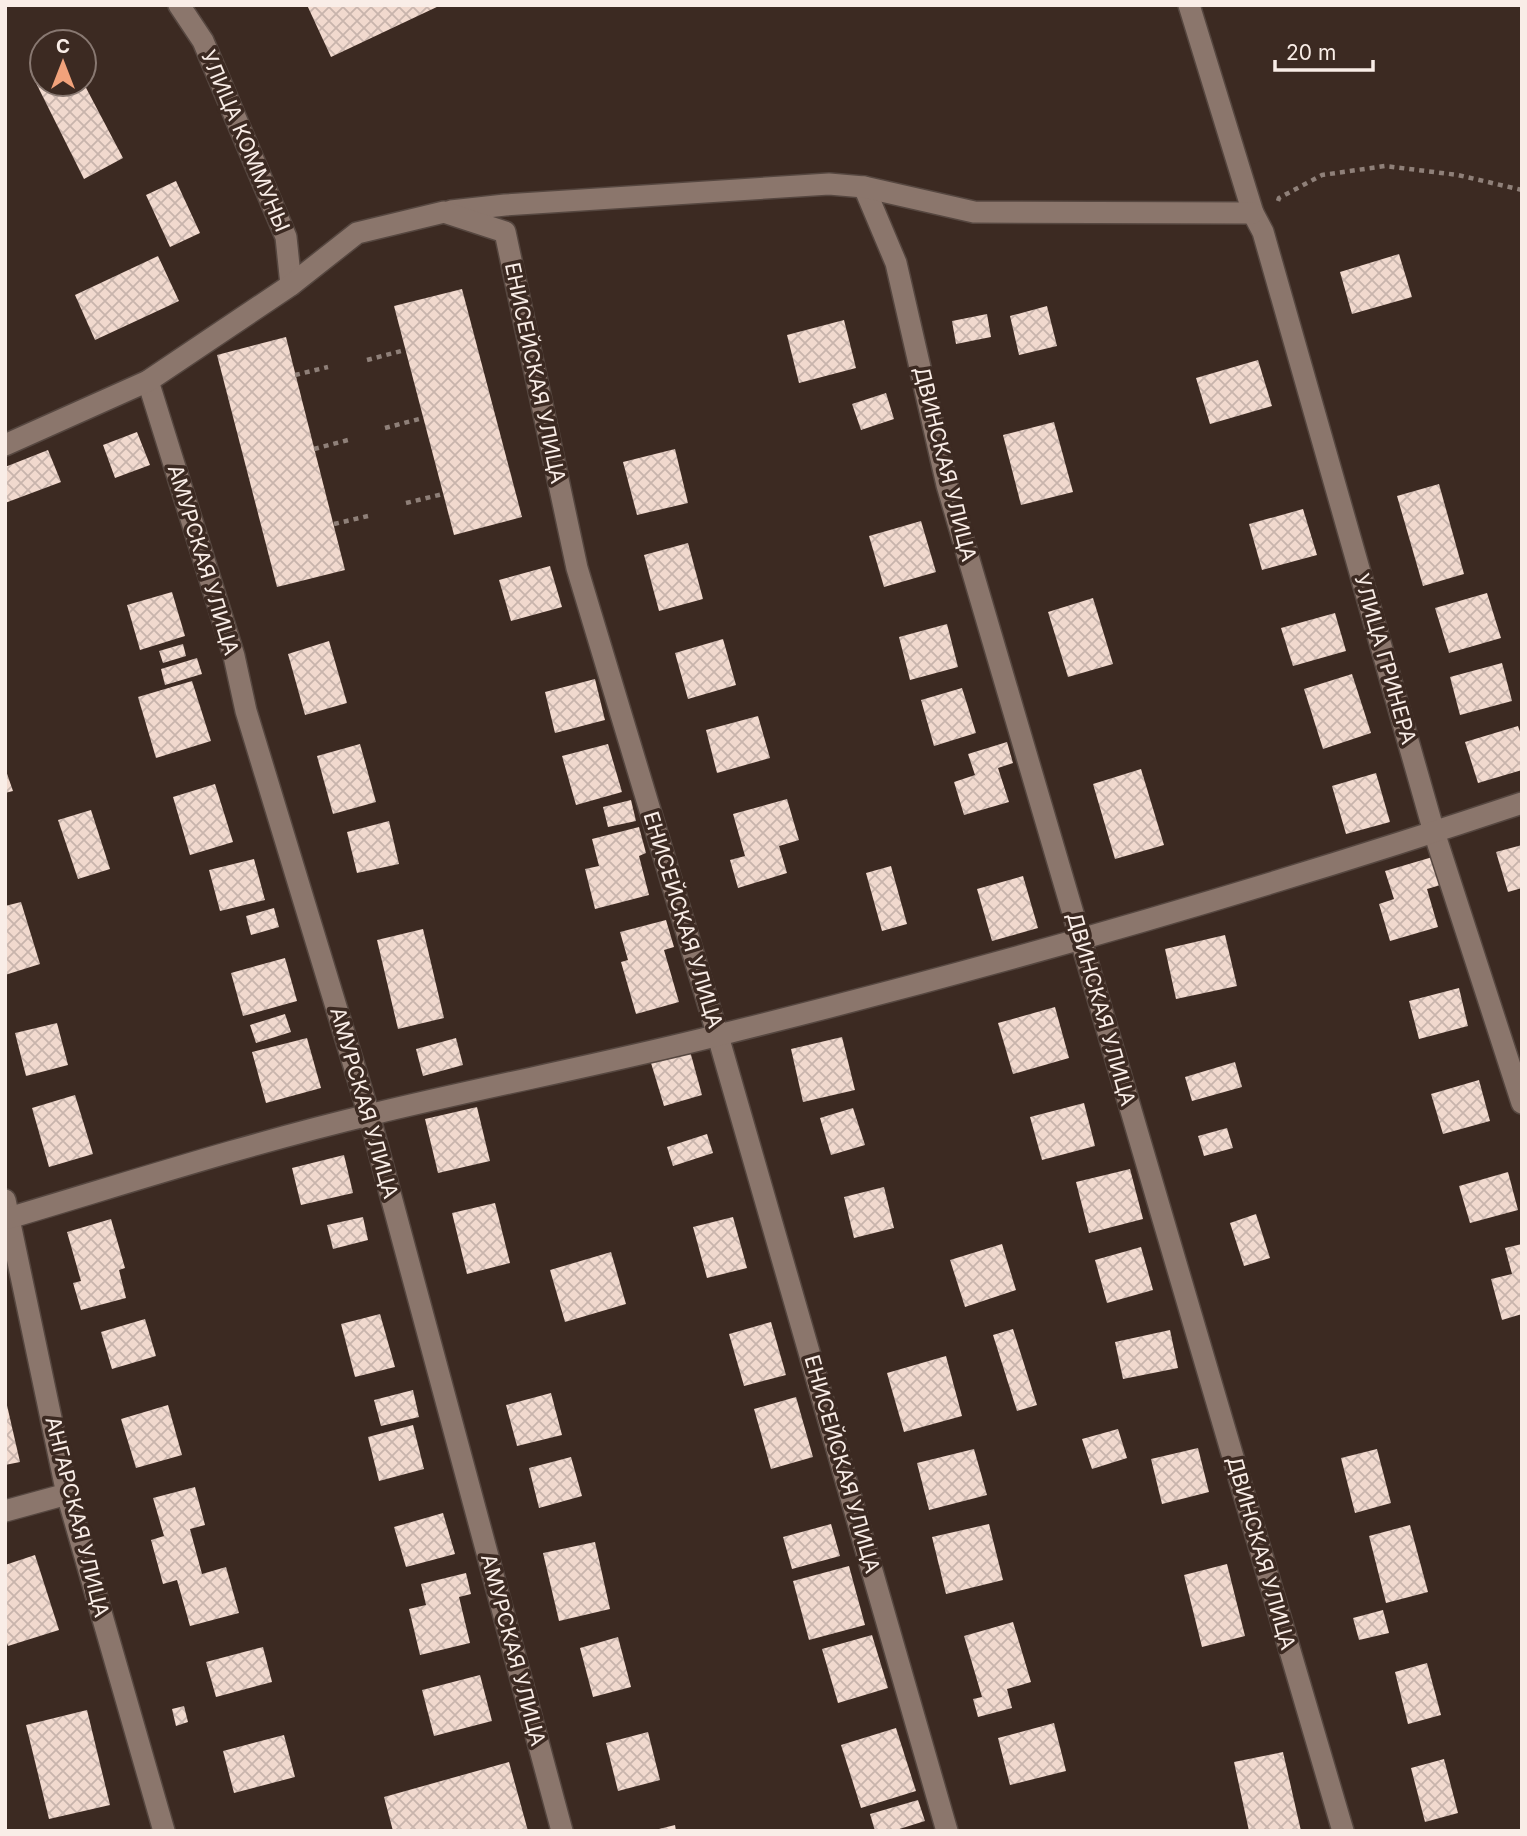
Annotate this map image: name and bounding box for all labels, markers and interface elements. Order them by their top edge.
north arrow [28,28,98,98]
scale bar [1275,28,1373,72]
text: С [56,35,70,58]
text: 20 m [1286,40,1336,65]
street label: УЛИЦА КОММУНЫ [196,46,295,235]
street label: ЕНИСЕЙСКАЯ УЛИЦА [500,260,572,486]
street label: ДВИНСКАЯ УЛИЦА [909,364,982,564]
street label: АМУРСКАЯ УЛИЦА [163,462,244,658]
street label: УЛИЦА ГРИНЕРА [1349,571,1422,747]
street label: ЕНИСЕЙСКАЯ УЛИЦА [639,808,729,1031]
street label: ДВИНСКАЯ УЛИЦА [1062,909,1141,1108]
street label: АМУРСКАЯ УЛИЦА [325,1004,404,1201]
street label: ЕНИСЕЙСКАЯ УЛИЦА [799,1352,887,1576]
street label: АНГАРСКАЯ УЛИЦА [40,1414,115,1620]
street label: ДВИНСКАЯ УЛИЦА [1222,1453,1301,1652]
street label: АМУРСКАЯ УЛИЦА [476,1551,551,1749]

